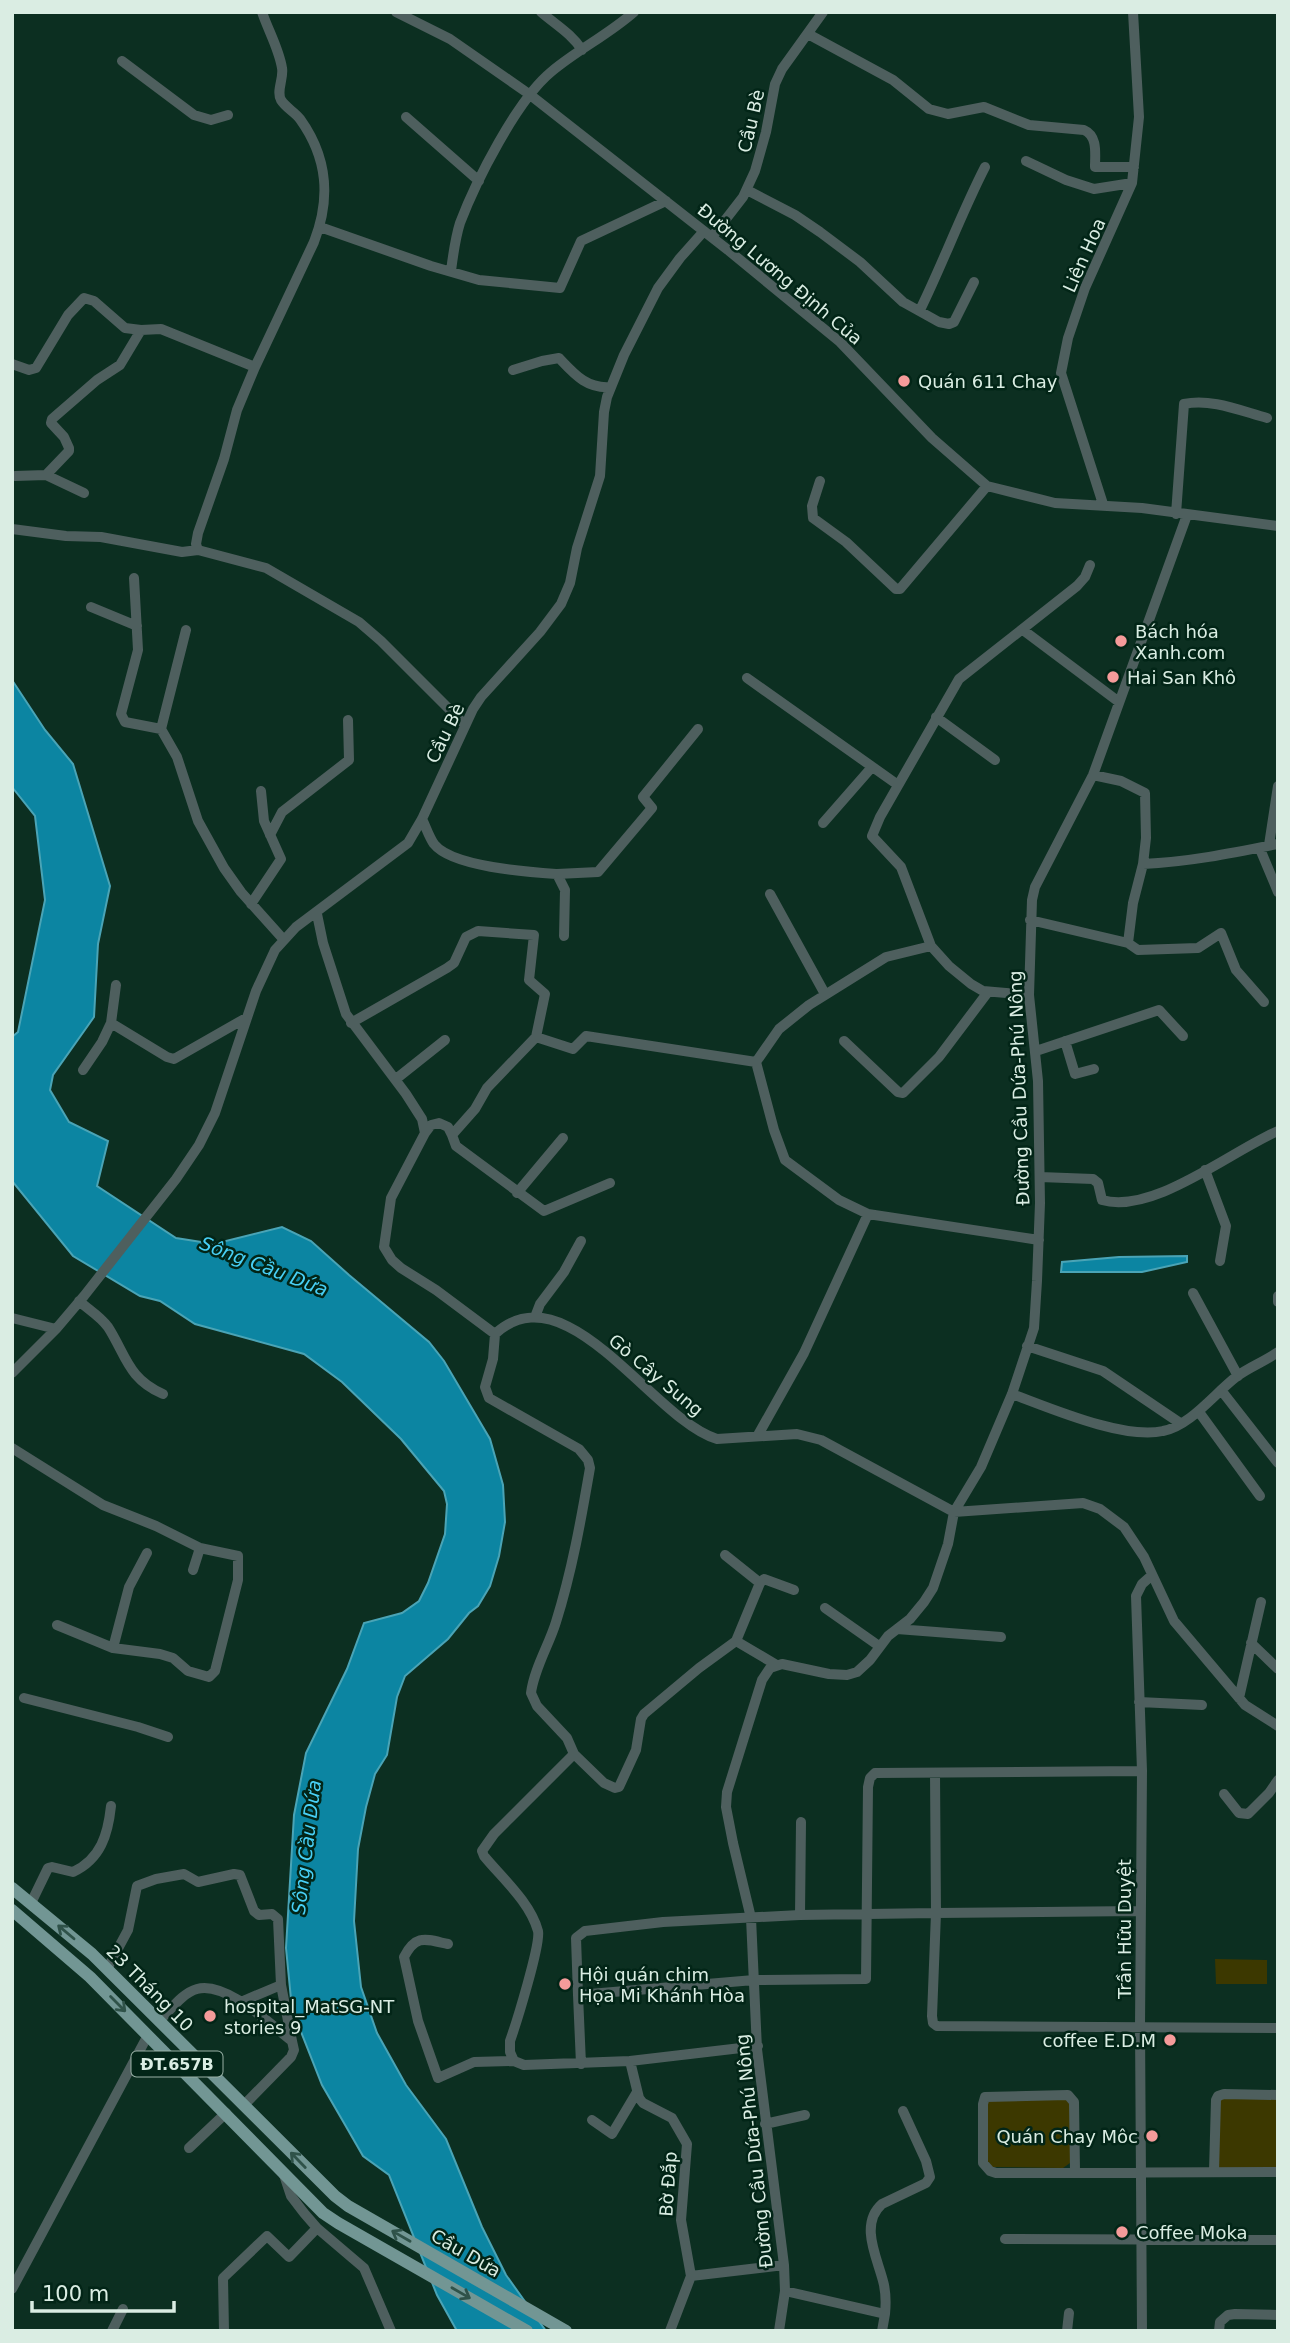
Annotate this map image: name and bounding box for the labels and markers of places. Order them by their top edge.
place label: Quán 611 Chay [918,371,1058,392]
marker: Quán 611 Chay [896,373,912,389]
place label: Bách hóa Xanh.com [1135,621,1225,663]
marker: Bách hóa Xanh.com [1113,633,1129,649]
place label: Hai San Khô [1127,667,1236,688]
marker: Hai San Khô [1105,669,1121,685]
place label: Hội quán chim Họa Mi Khánh Hòa [579,1964,745,2006]
marker: Hội quán chim Họa Mi Khánh Hòa [557,1976,573,1992]
place label: hospital_MatSG-NT stories 9 [224,1996,395,2038]
marker: hospital_MatSG-NT stories 9 [202,2008,218,2024]
place label: coffee E.D.M [1043,2030,1156,2051]
marker: coffee E.D.M [1162,2032,1178,2048]
place label: Quán Chay Môc [996,2126,1138,2147]
marker: Quán Chay Môc [1144,2128,1160,2144]
place label: Coffee Moka [1136,2222,1248,2243]
marker: Coffee Moka [1114,2224,1130,2240]

